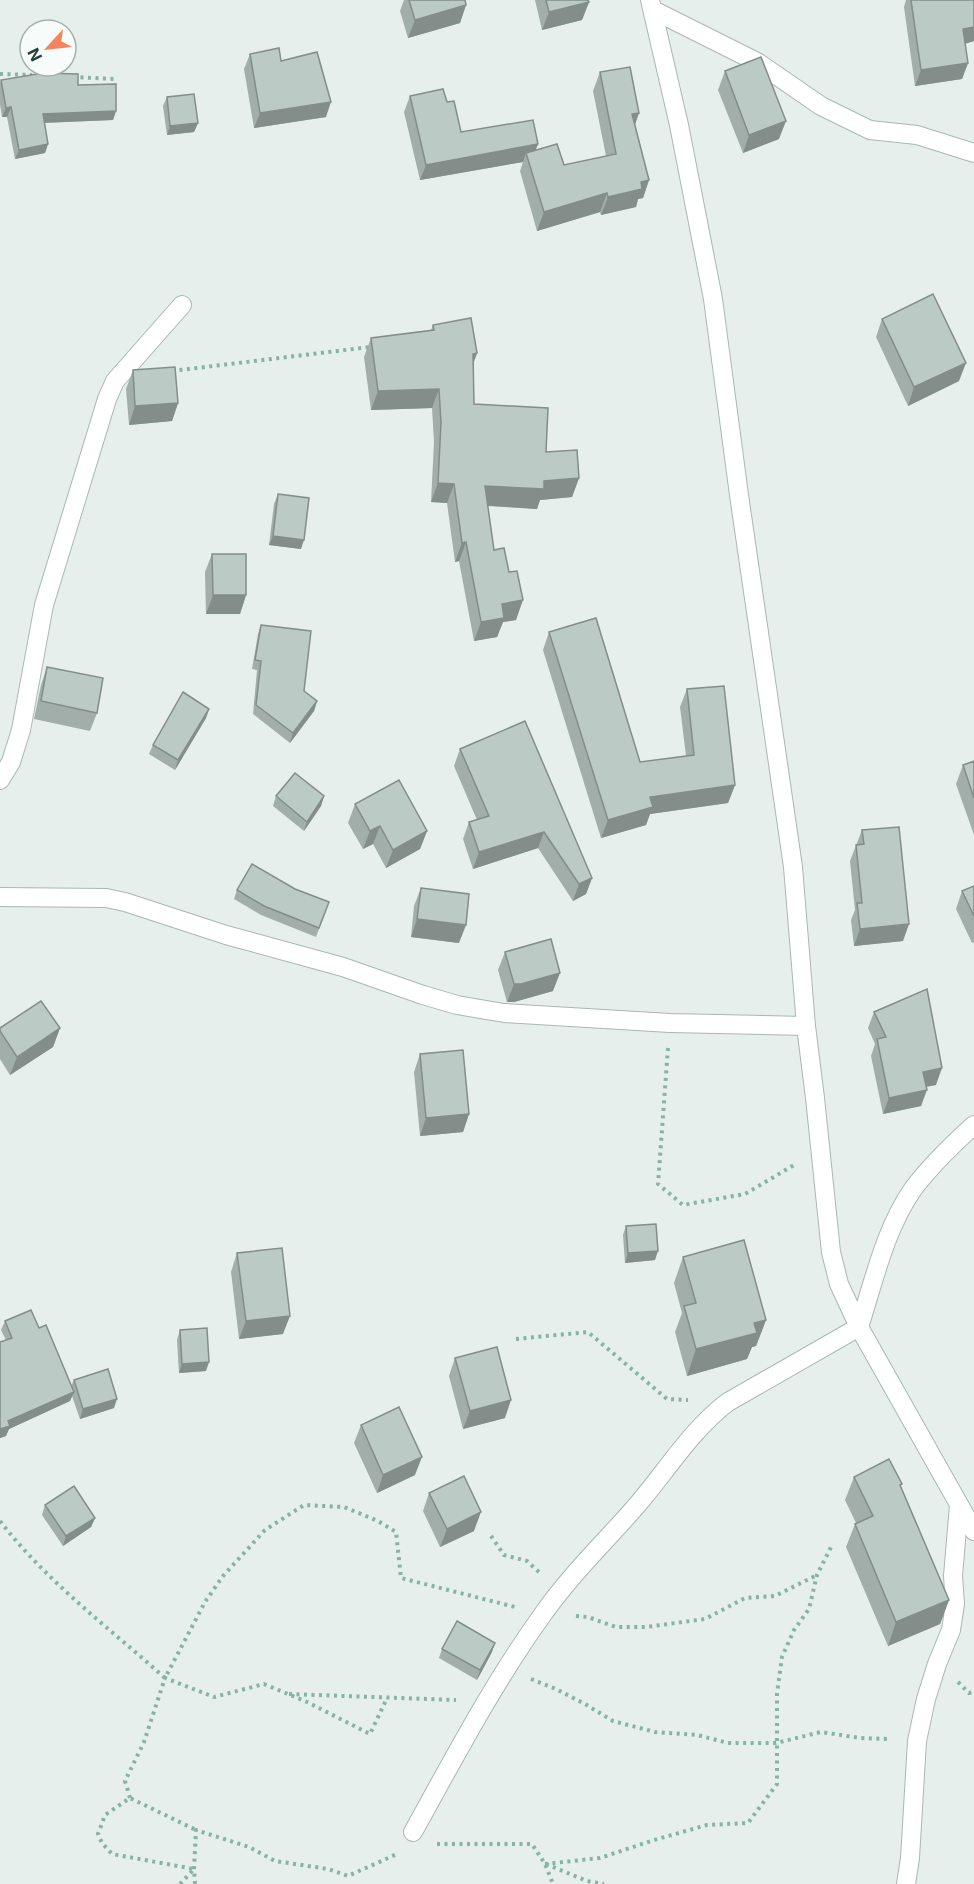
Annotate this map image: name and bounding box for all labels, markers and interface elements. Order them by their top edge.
north arrow [18,18,78,78]
text: N [23,45,46,65]

